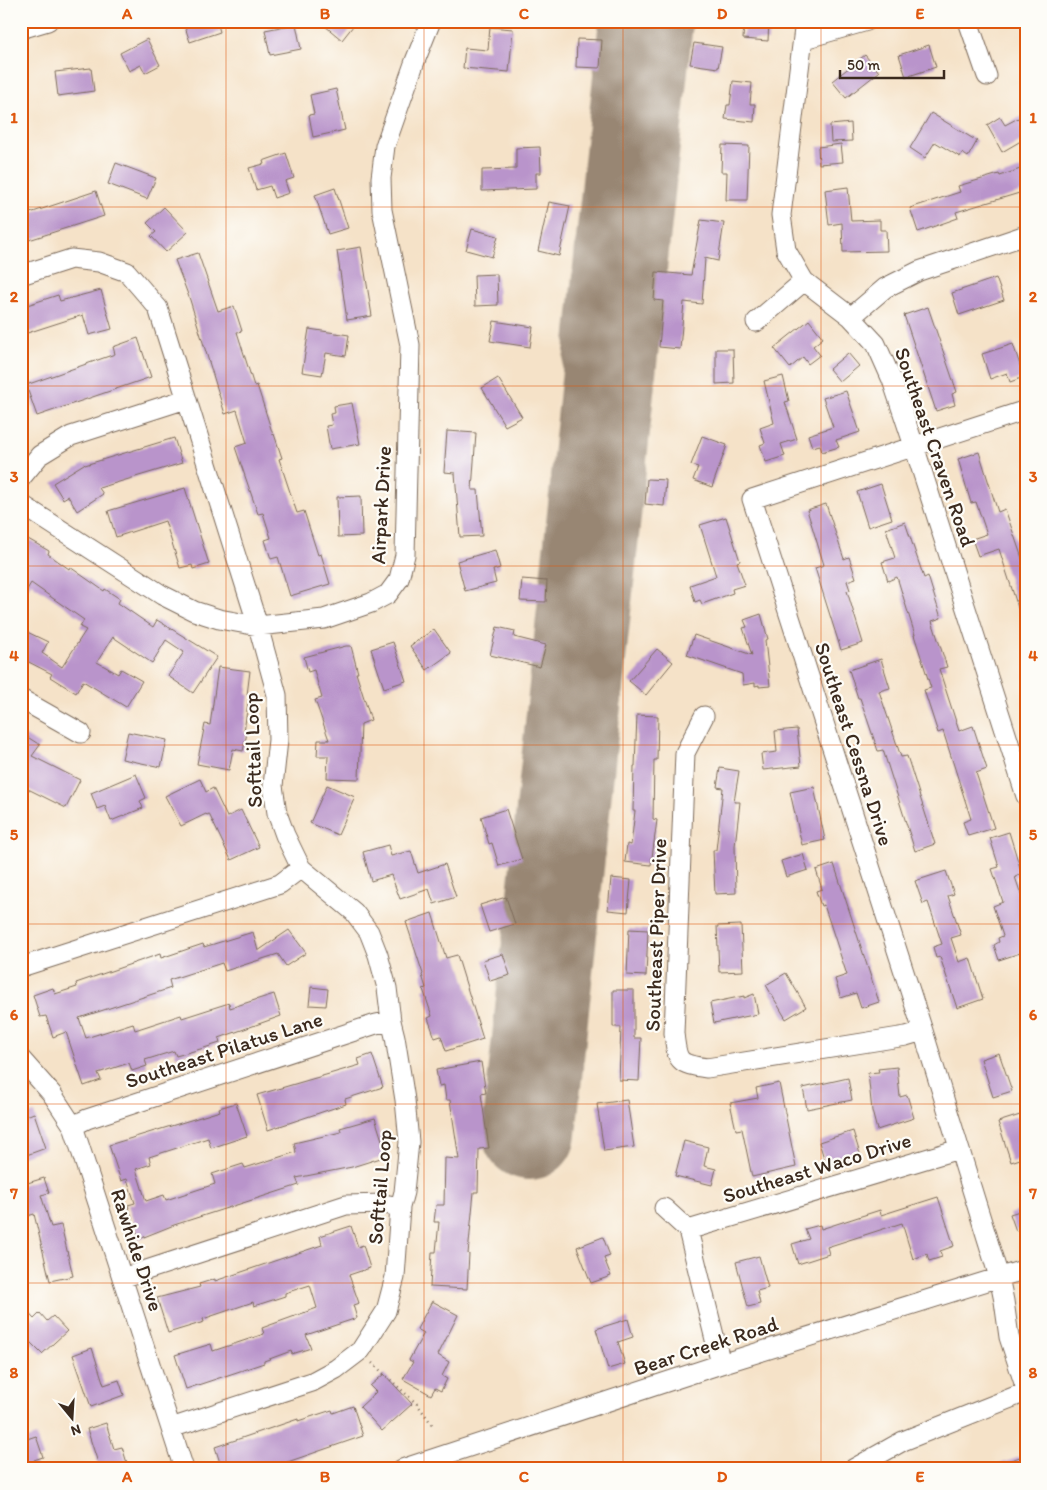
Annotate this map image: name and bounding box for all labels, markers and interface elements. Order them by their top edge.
text: A [121,4,133,23]
text: B [320,4,331,23]
text: C [519,4,530,23]
text: D [717,4,728,23]
text: E [916,4,925,23]
scale bar [840,48,943,80]
text: 50 m [847,56,880,74]
text: 1 [10,108,18,127]
text: 1 [1029,108,1037,127]
text: 2 [10,287,19,306]
text: 2 [1029,287,1038,306]
street label: Southeast Craven Road [890,344,981,550]
street label: Airpark Drive [365,445,396,565]
text: 3 [10,467,19,486]
text: 3 [1029,467,1038,486]
street label: Southeast Cessna Drive [810,639,899,849]
text: 4 [9,646,19,665]
text: 4 [1028,646,1038,665]
street label: Softtail Loop [238,692,267,808]
text: 5 [10,825,19,844]
text: 5 [1029,825,1038,844]
street label: Southeast Piper Drive [640,838,671,1032]
text: 6 [10,1005,19,1024]
text: 6 [1029,1005,1038,1024]
street label: Southeast Pilatus Lane [122,1006,326,1093]
street label: Southeast Waco Drive [720,1127,914,1208]
street label: Softtail Loop [362,1128,397,1246]
text: 7 [9,1184,18,1203]
text: 7 [1028,1184,1037,1203]
street label: Rawhide Drive [106,1185,169,1314]
street label: Bear Creek Road [631,1310,782,1381]
text: 8 [10,1363,19,1382]
text: 8 [1029,1363,1038,1382]
north arrow [48,1392,98,1442]
text: N [69,1420,83,1439]
text: A [121,1467,133,1486]
text: B [320,1467,331,1486]
text: C [519,1467,530,1486]
text: D [717,1467,728,1486]
text: E [916,1467,925,1486]

